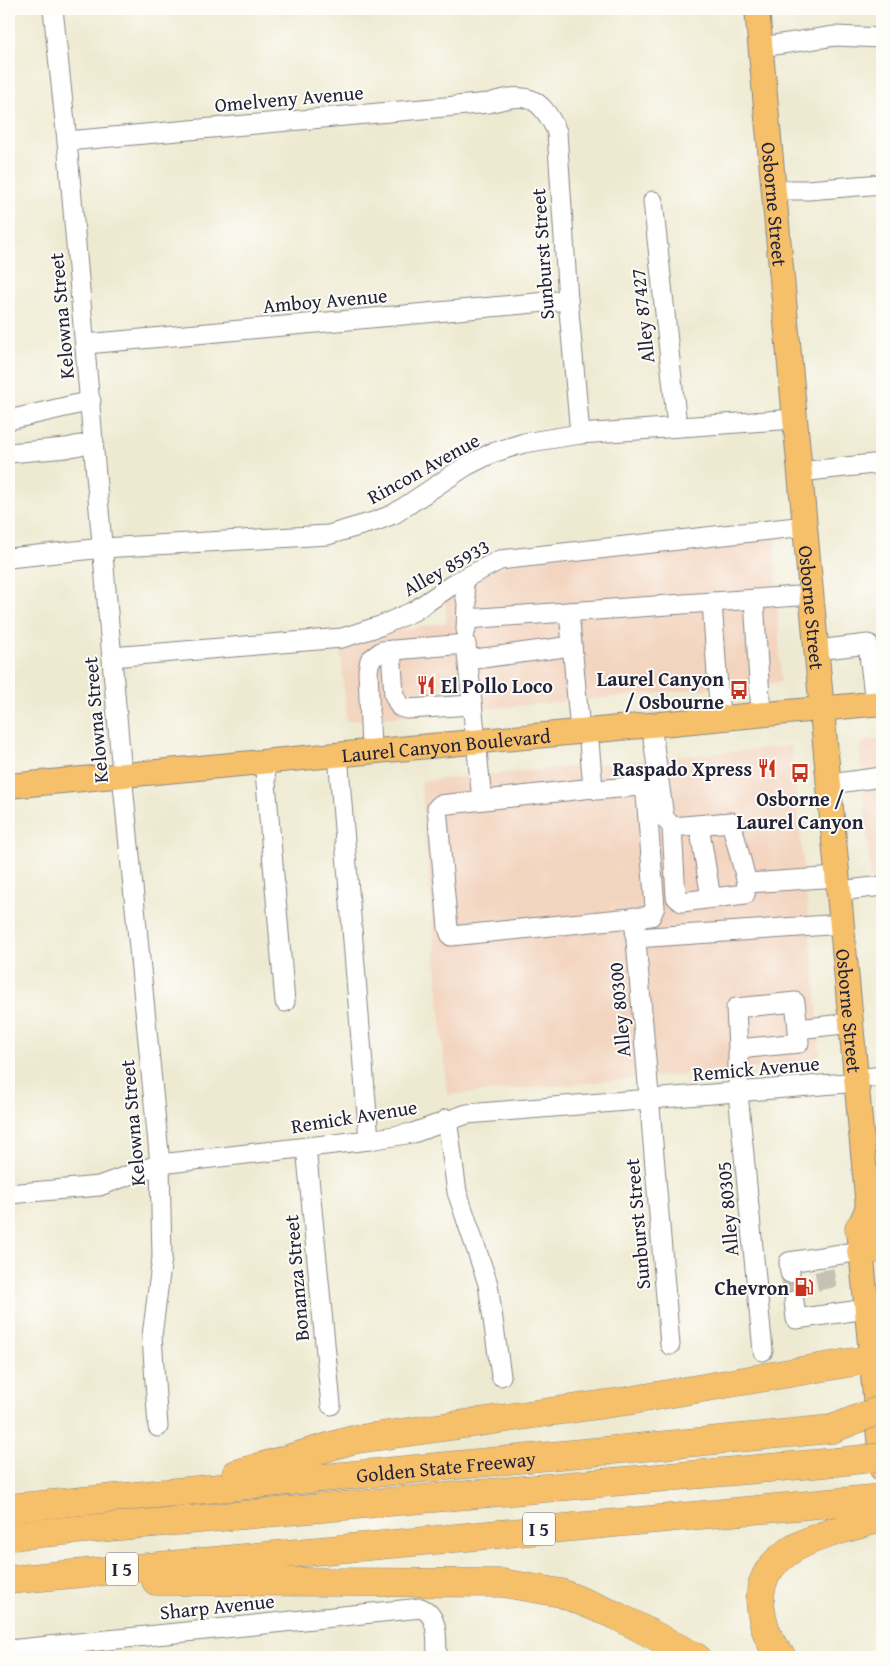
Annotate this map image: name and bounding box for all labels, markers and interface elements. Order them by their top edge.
street label: Omelveny Avenue [213,77,365,119]
street label: Osborne Street [755,141,795,268]
street label: Sunburst Street [523,188,561,320]
street label: Kelowna Street [41,252,81,380]
street label: Alley 87427 [623,267,661,365]
street label: Amboy Avenue [262,280,388,320]
street label: Rincon Avenue [362,425,484,511]
street label: Alley 85933 [397,531,495,603]
street label: Osborne Street [792,544,833,671]
street label: Kelowna Street [75,656,115,784]
place label: Laurel Canyon / Osbourne [597,664,724,716]
place label: El Pollo Loco [441,671,553,700]
restaurant icon: El Pollo Loco [415,674,437,696]
bus stop icon: Laurel Canyon / Osbourne [728,679,750,701]
street label: Laurel Canyon Boulevard [340,720,552,769]
place label: Raspado Xpress [613,754,752,783]
restaurant icon: Raspado Xpress [756,757,778,779]
bus stop icon: Osborne / Laurel Canyon [789,762,811,784]
place label: Osborne / Laurel Canyon [736,784,864,836]
street label: Osborne Street [830,947,870,1074]
street label: Alley 80300 [600,961,638,1059]
street label: Remick Avenue [691,1048,821,1088]
street label: Kelowna Street [112,1059,152,1187]
street label: Remick Avenue [289,1092,419,1140]
street label: Sunburst Street [617,1157,657,1291]
street label: Alley 80305 [708,1160,746,1258]
street label: Bonanza Street [276,1214,316,1342]
place label: Chevron [714,1273,789,1302]
fuel station icon: Chevron [793,1276,815,1298]
street label: Golden State Freeway [355,1443,537,1489]
road number: I 5 [523,1512,555,1546]
road number: I 5 [106,1552,138,1586]
street label: Sharp Avenue [158,1586,276,1626]

